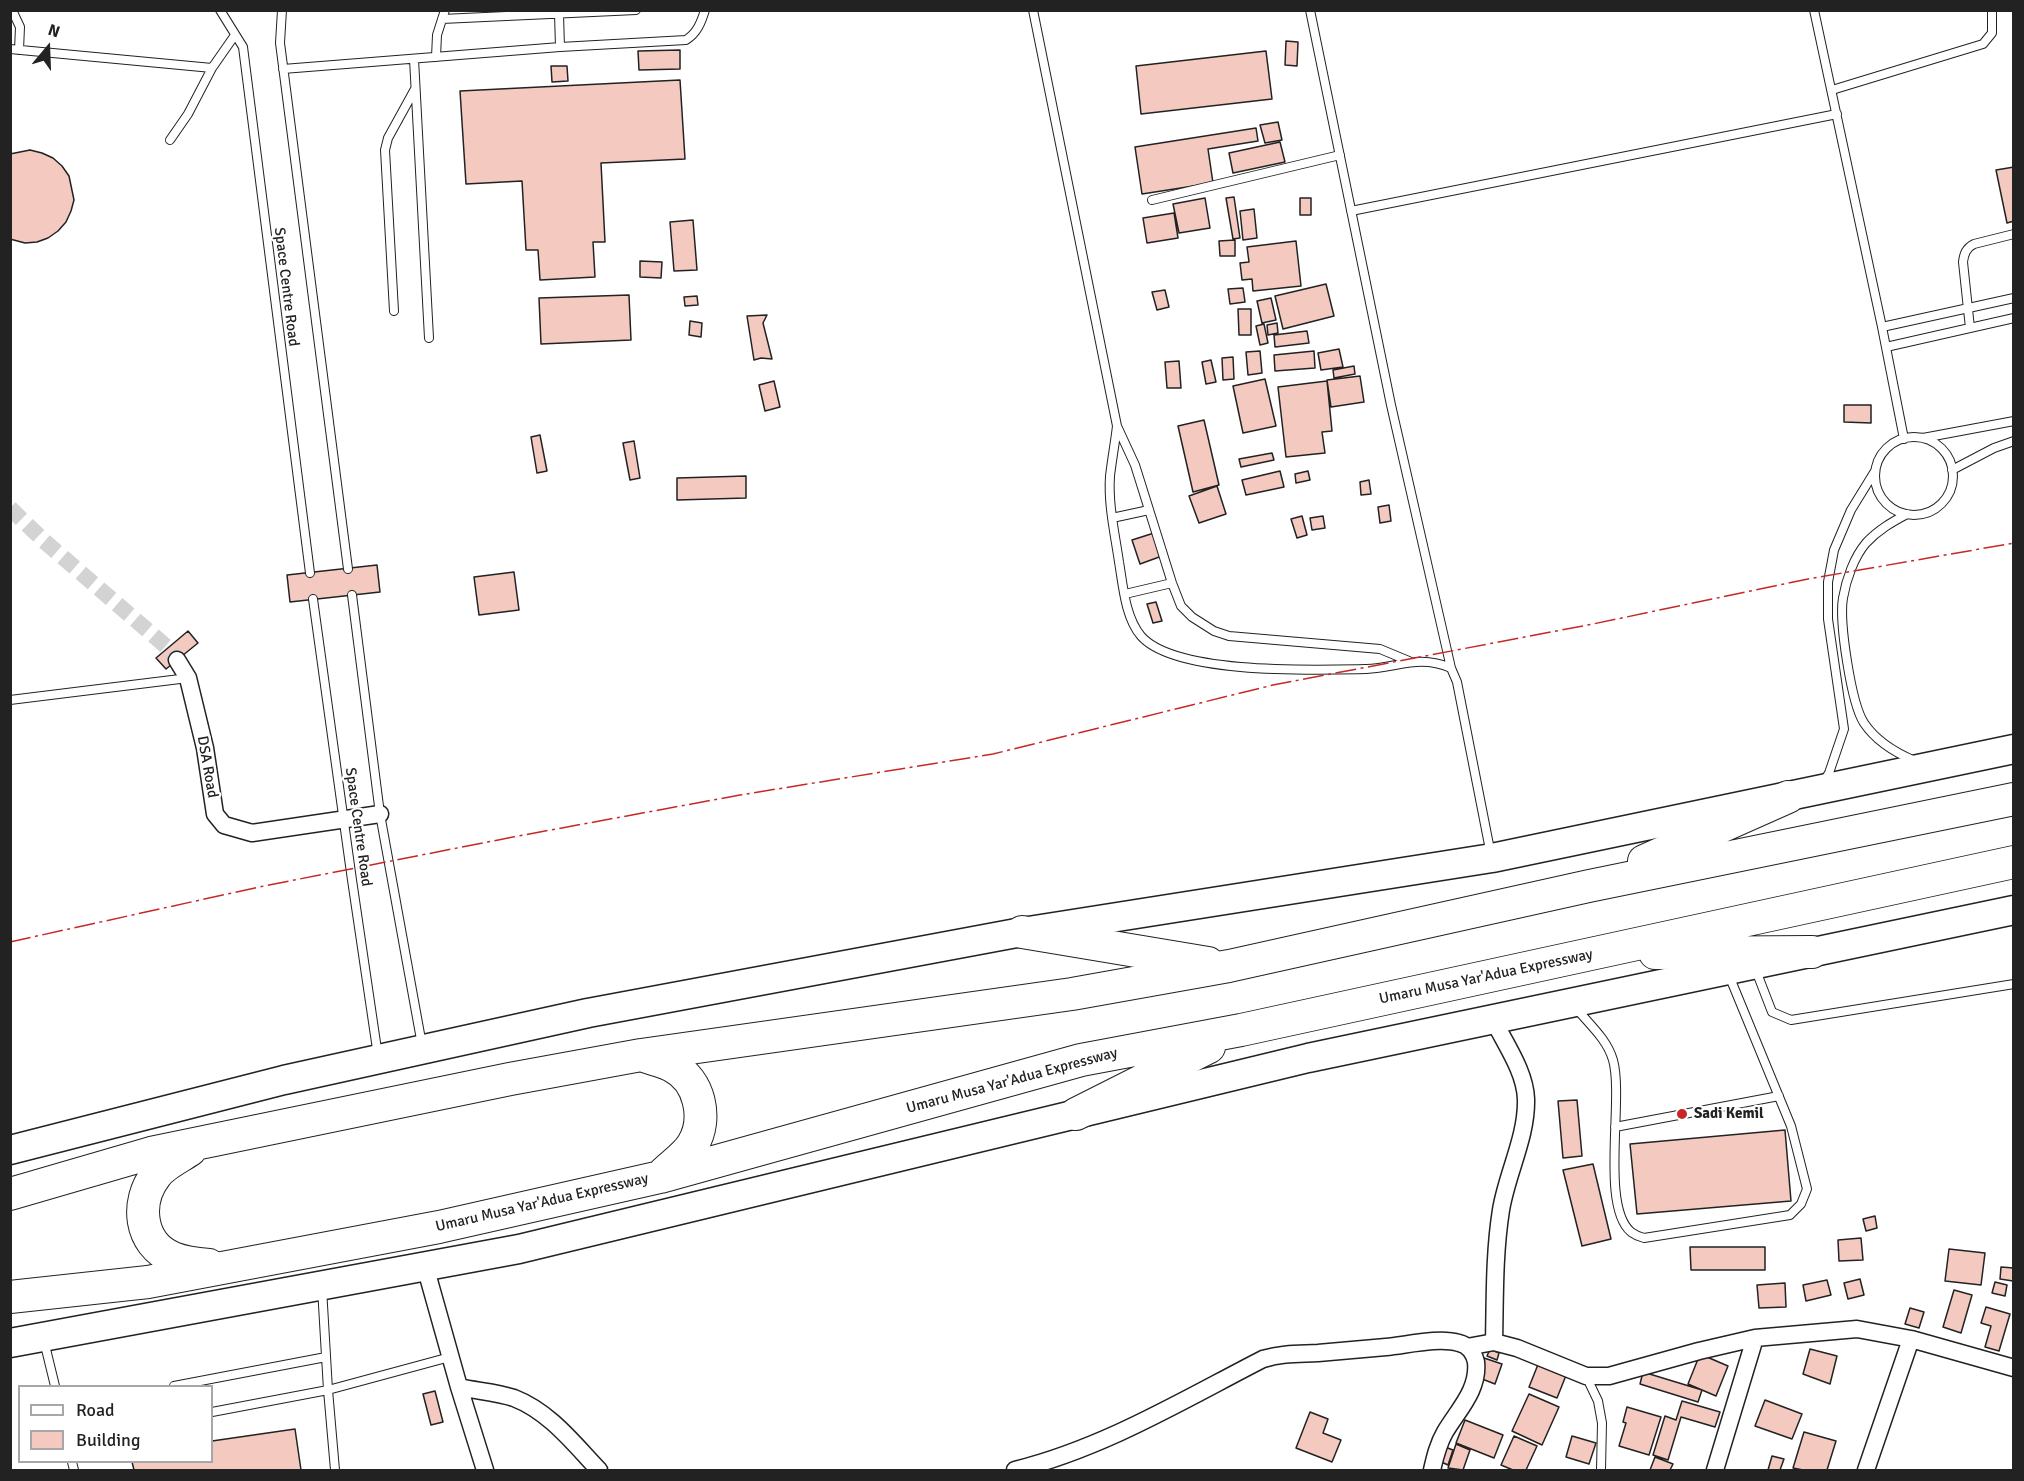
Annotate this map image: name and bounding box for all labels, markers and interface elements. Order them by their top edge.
north arrow [18,18,78,78]
text: N [45,20,62,42]
street label: Space Centre Road [270,227,302,347]
street label: DSA Road [193,735,221,799]
street label: Space Centre Road [341,767,375,887]
street label: Umaru Musa Yar'Adua Expressway [1378,946,1594,1008]
street label: Umaru Musa Yar'Adua Expressway [904,1044,1120,1118]
place label: Sadi Kemil [1694,1105,1764,1123]
marker: Sadi Kemil [1675,1107,1689,1121]
street label: Umaru Musa Yar'Adua Expressway [434,1170,650,1236]
legend [18,1385,213,1463]
text: Road [76,1399,115,1421]
text: Building [76,1429,140,1451]

